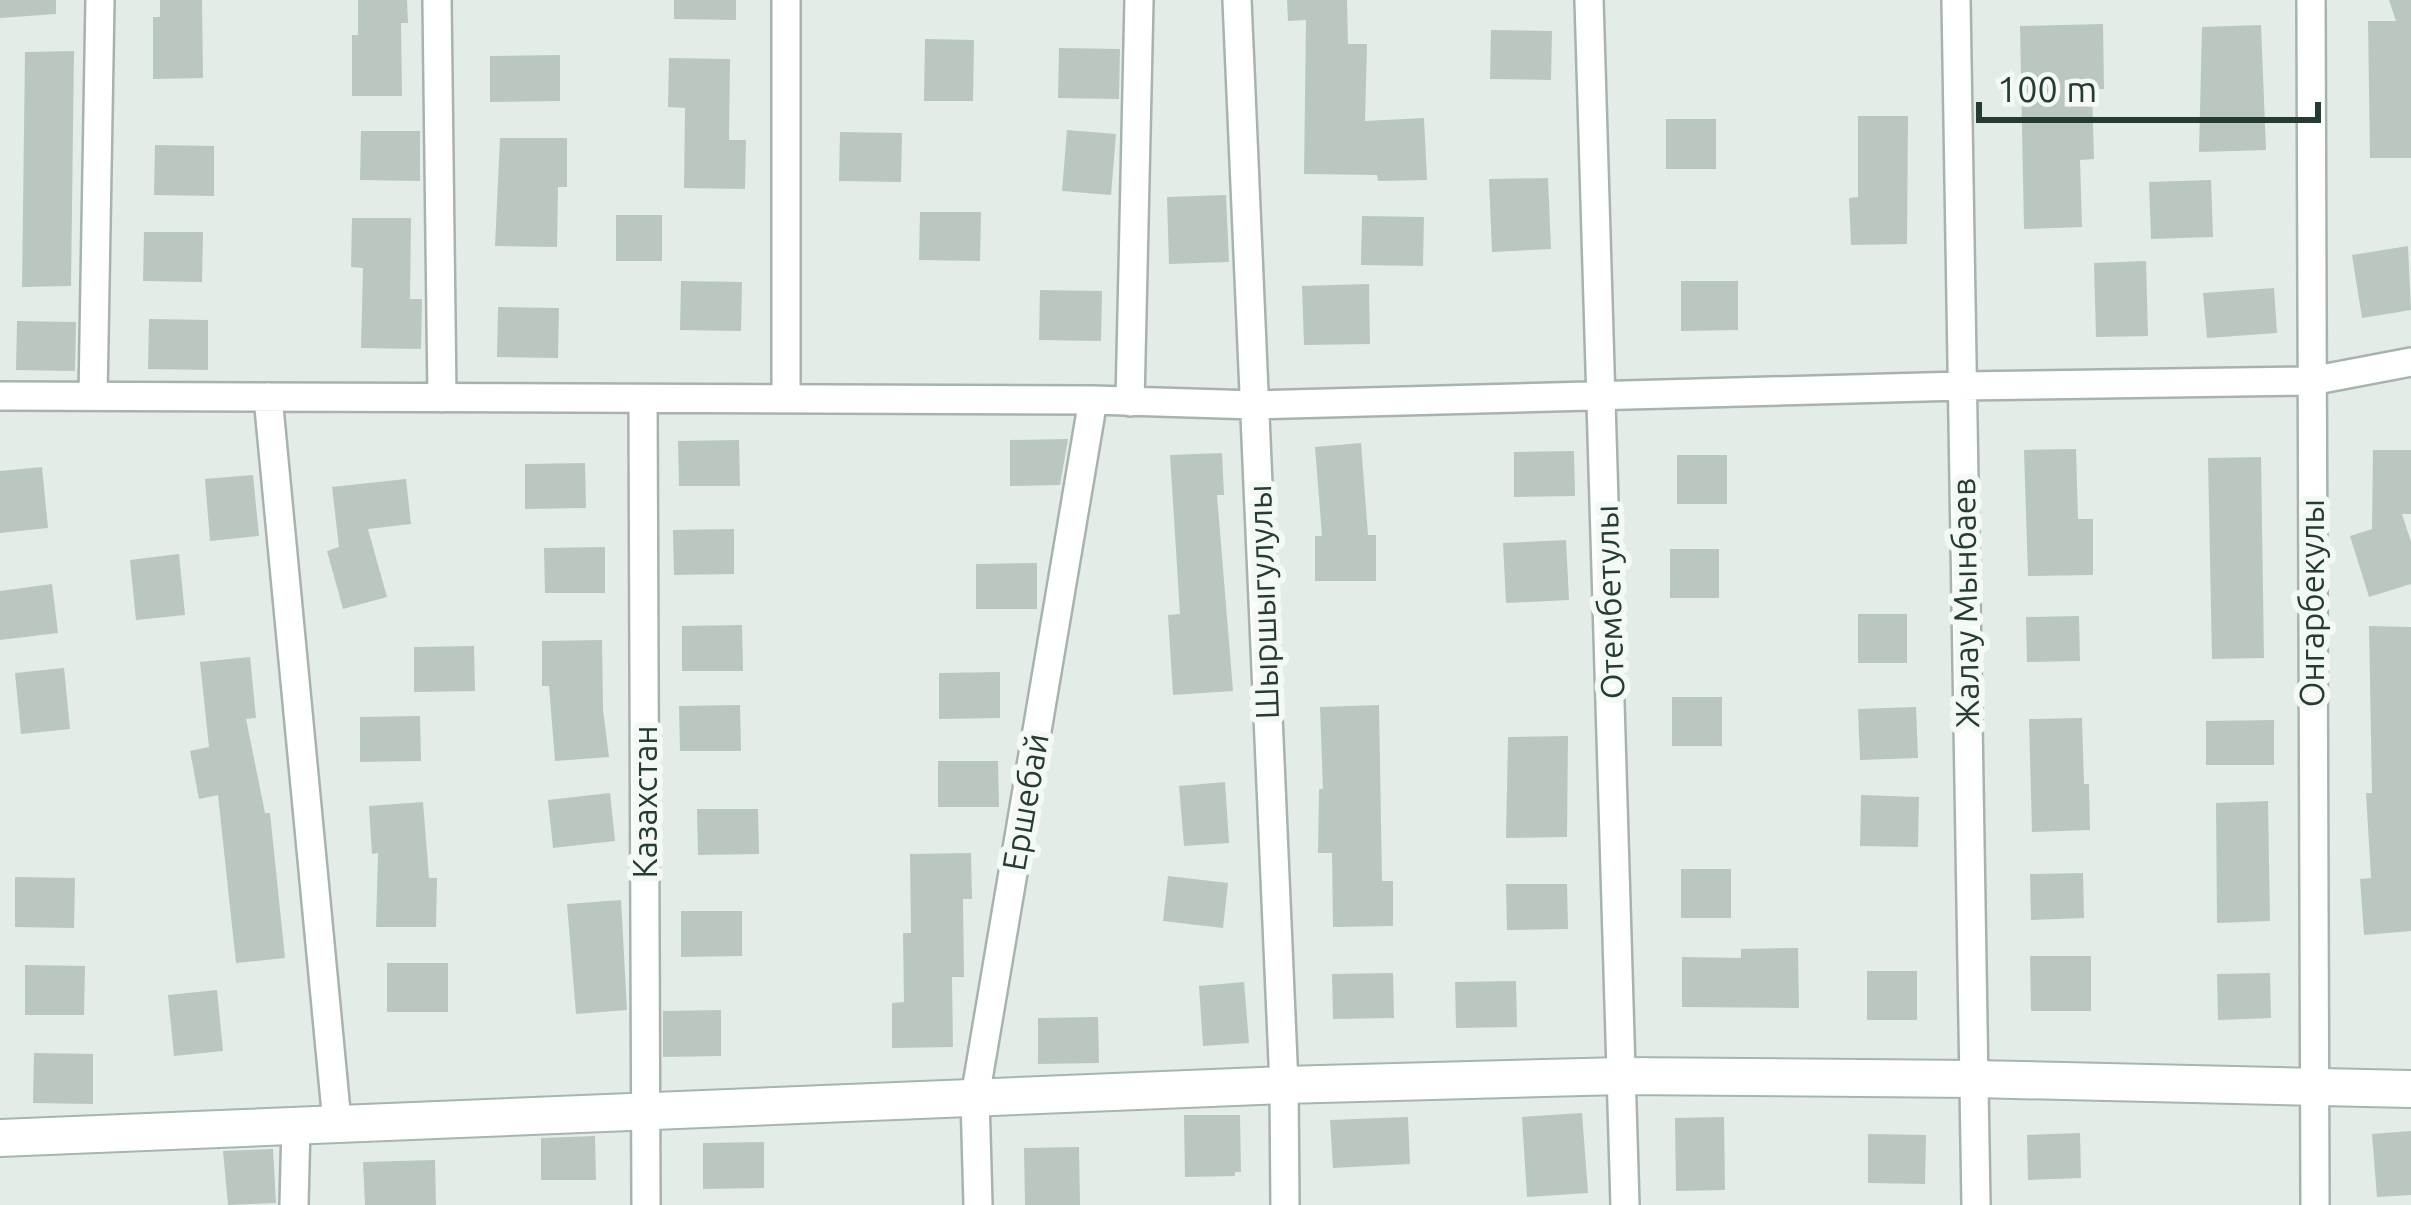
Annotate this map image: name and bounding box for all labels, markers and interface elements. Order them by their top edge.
scale bar [1979,48,2318,122]
text: 100 m [1997,68,2097,109]
street label: Жалау Мынбаев [1944,478,1985,728]
street label: Шыршыгулулы [1240,484,1285,720]
street label: Онгарбекулы [2293,499,2330,707]
street label: Отембетулы [1587,504,1630,700]
street label: Казахстан [626,726,663,878]
street label: Ершебай [994,730,1055,873]

